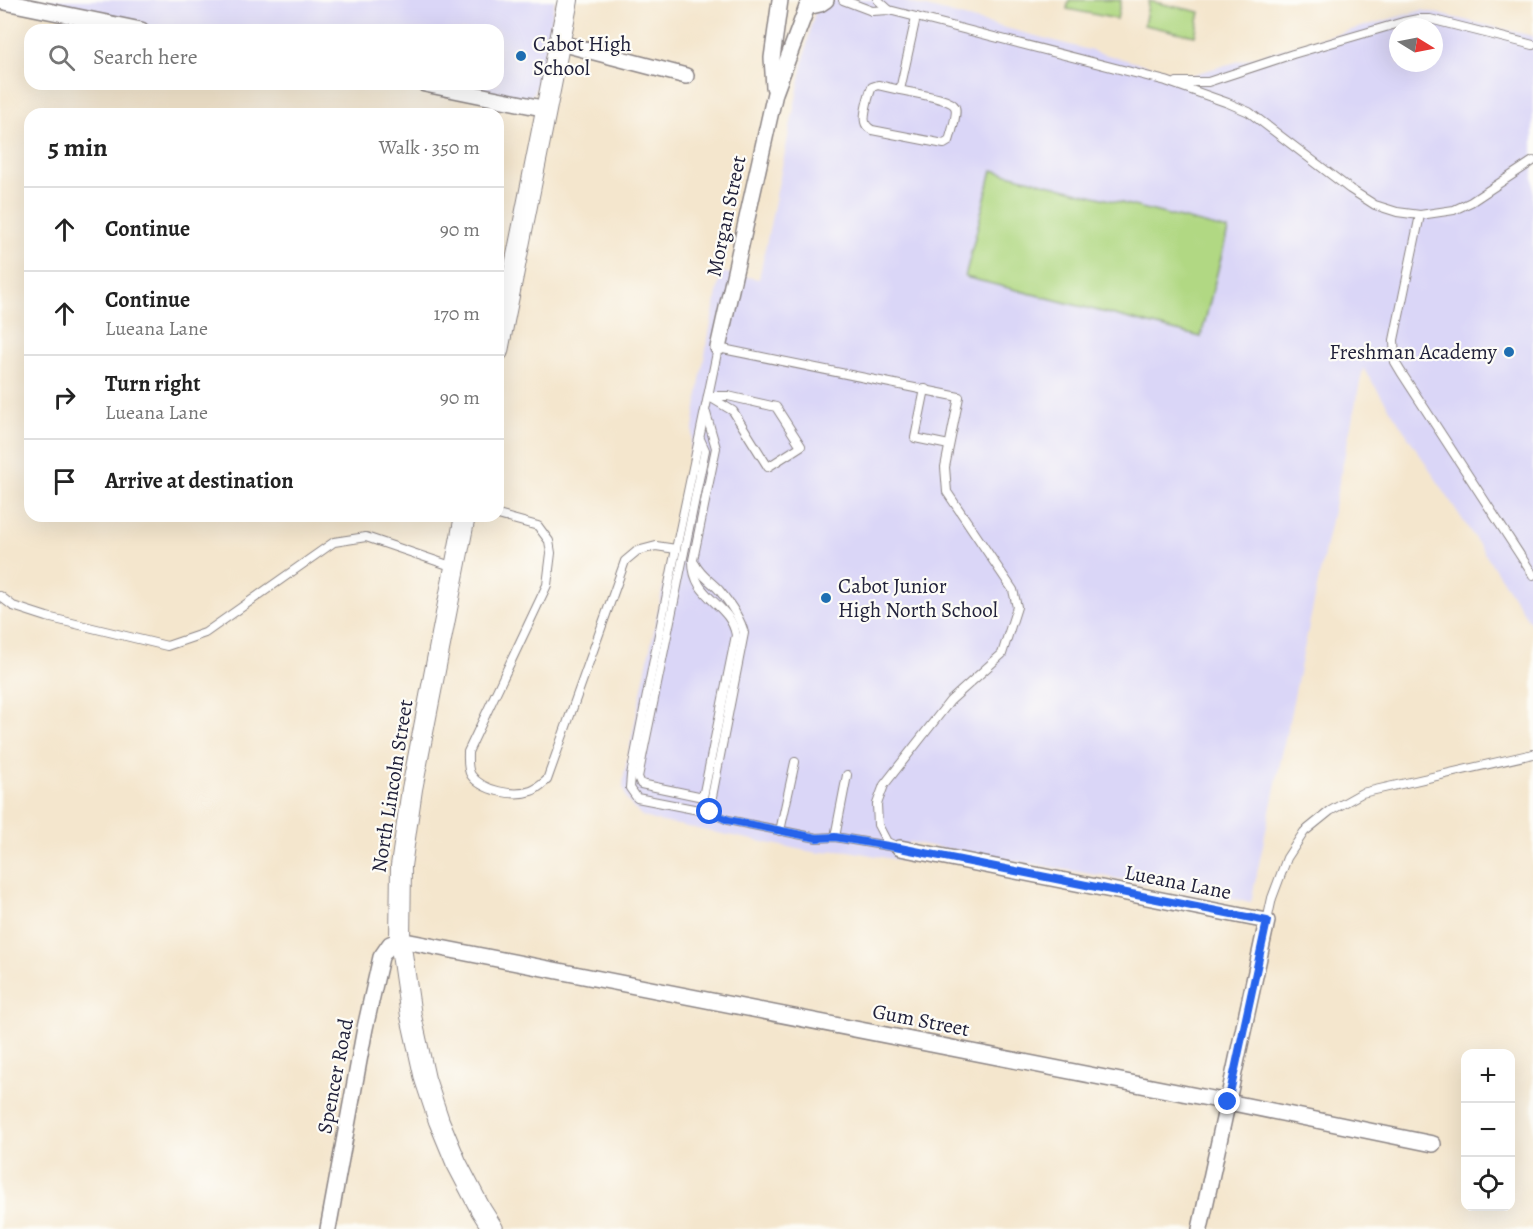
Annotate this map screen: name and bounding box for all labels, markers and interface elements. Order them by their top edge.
north arrow [1389,18,1443,72]
search box [24,24,504,90]
place label: Cabot High School [533,30,631,82]
icon: search [45,41,78,74]
text: Search here [93,42,198,72]
marker: Cabot High School [514,49,528,63]
text: 5 min [48,130,108,165]
text: Walk · 350 m [379,134,480,161]
street label: Morgan Street [699,153,753,279]
icon: ahead [48,213,81,246]
text: Continue [105,214,190,244]
text: 90 m [440,216,480,243]
text: Continue [105,285,190,315]
icon: ahead [48,297,81,330]
text: 170 m [434,300,480,327]
text: Lueana Lane [105,315,208,342]
place label: Freshman Academy [1329,338,1498,366]
marker: Freshman Academy [1502,345,1516,359]
text: Turn right [105,369,201,399]
icon: right [48,381,81,414]
text: 90 m [440,384,480,411]
text: Lueana Lane [105,399,208,426]
icon: arrive [48,465,81,498]
text: Arrive at destination [105,466,294,496]
place label: Cabot Junior High North School [838,572,998,624]
marker: Cabot Junior High North School [819,591,833,605]
street label: North Lincoln Street [364,697,420,875]
route start [696,798,722,824]
street label: Lueana Lane [1122,858,1234,906]
street label: Gum Street [870,997,972,1043]
street label: Spencer Road [310,1015,360,1136]
map controls [1461,1049,1515,1211]
button: + [1461,1049,1515,1103]
route end [1214,1088,1240,1114]
button: − [1461,1103,1515,1157]
button: locate [1461,1157,1515,1211]

